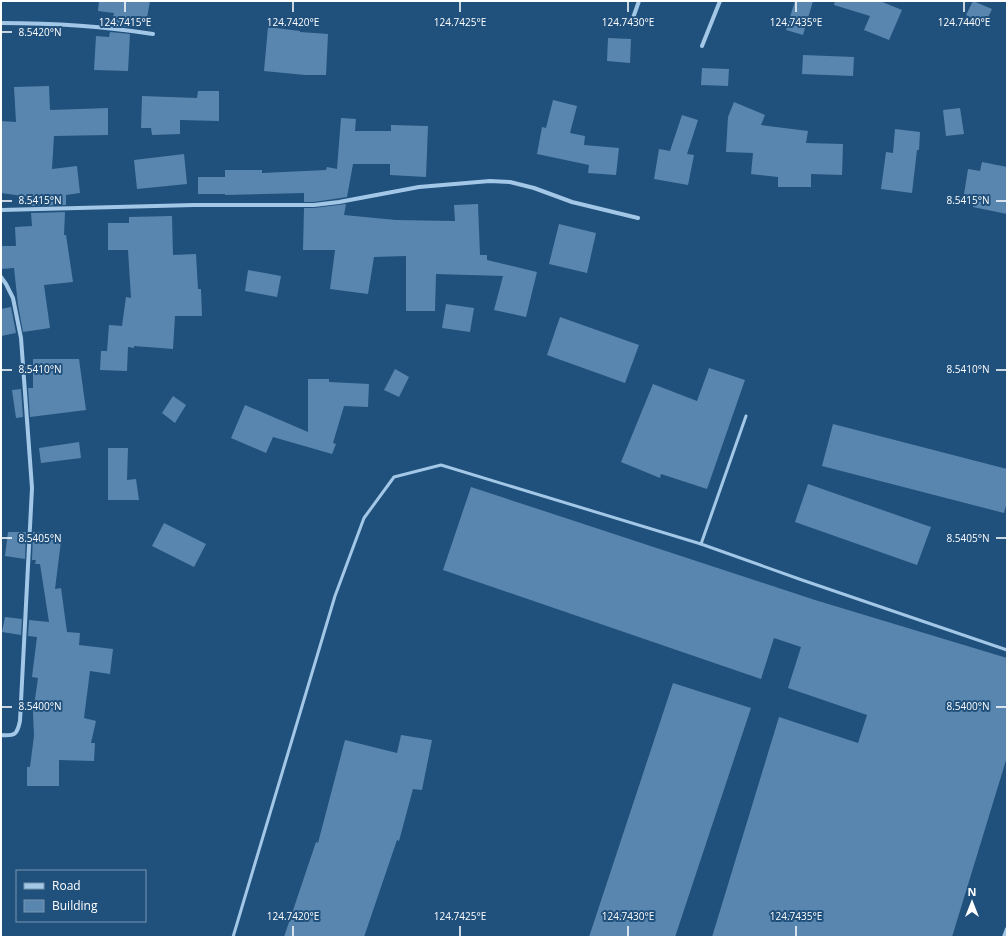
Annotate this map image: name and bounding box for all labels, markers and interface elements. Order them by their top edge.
text: 124.7415°E [99,15,151,29]
text: 124.7420°E [267,15,319,29]
text: 124.7425°E [434,15,486,29]
text: 124.7430°E [602,15,654,29]
text: 124.7435°E [770,15,822,29]
text: 124.7440°E [938,15,990,29]
text: 8.5420°N [18,25,62,39]
text: 8.5415°N [18,193,62,207]
text: 8.5415°N [946,193,990,207]
text: 8.5410°N [18,362,62,376]
text: 8.5410°N [946,362,990,376]
text: 8.5405°N [18,531,62,545]
text: 8.5405°N [946,531,990,545]
text: 8.5400°N [18,699,62,713]
text: 8.5400°N [946,699,990,713]
legend [16,870,146,922]
text: Road [52,877,81,894]
north arrow [952,882,992,922]
text: N [968,884,976,899]
text: Building [52,897,98,914]
text: 124.7420°E [267,909,319,923]
text: 124.7425°E [434,909,486,923]
text: 124.7430°E [602,909,654,923]
text: 124.7435°E [770,909,822,923]

